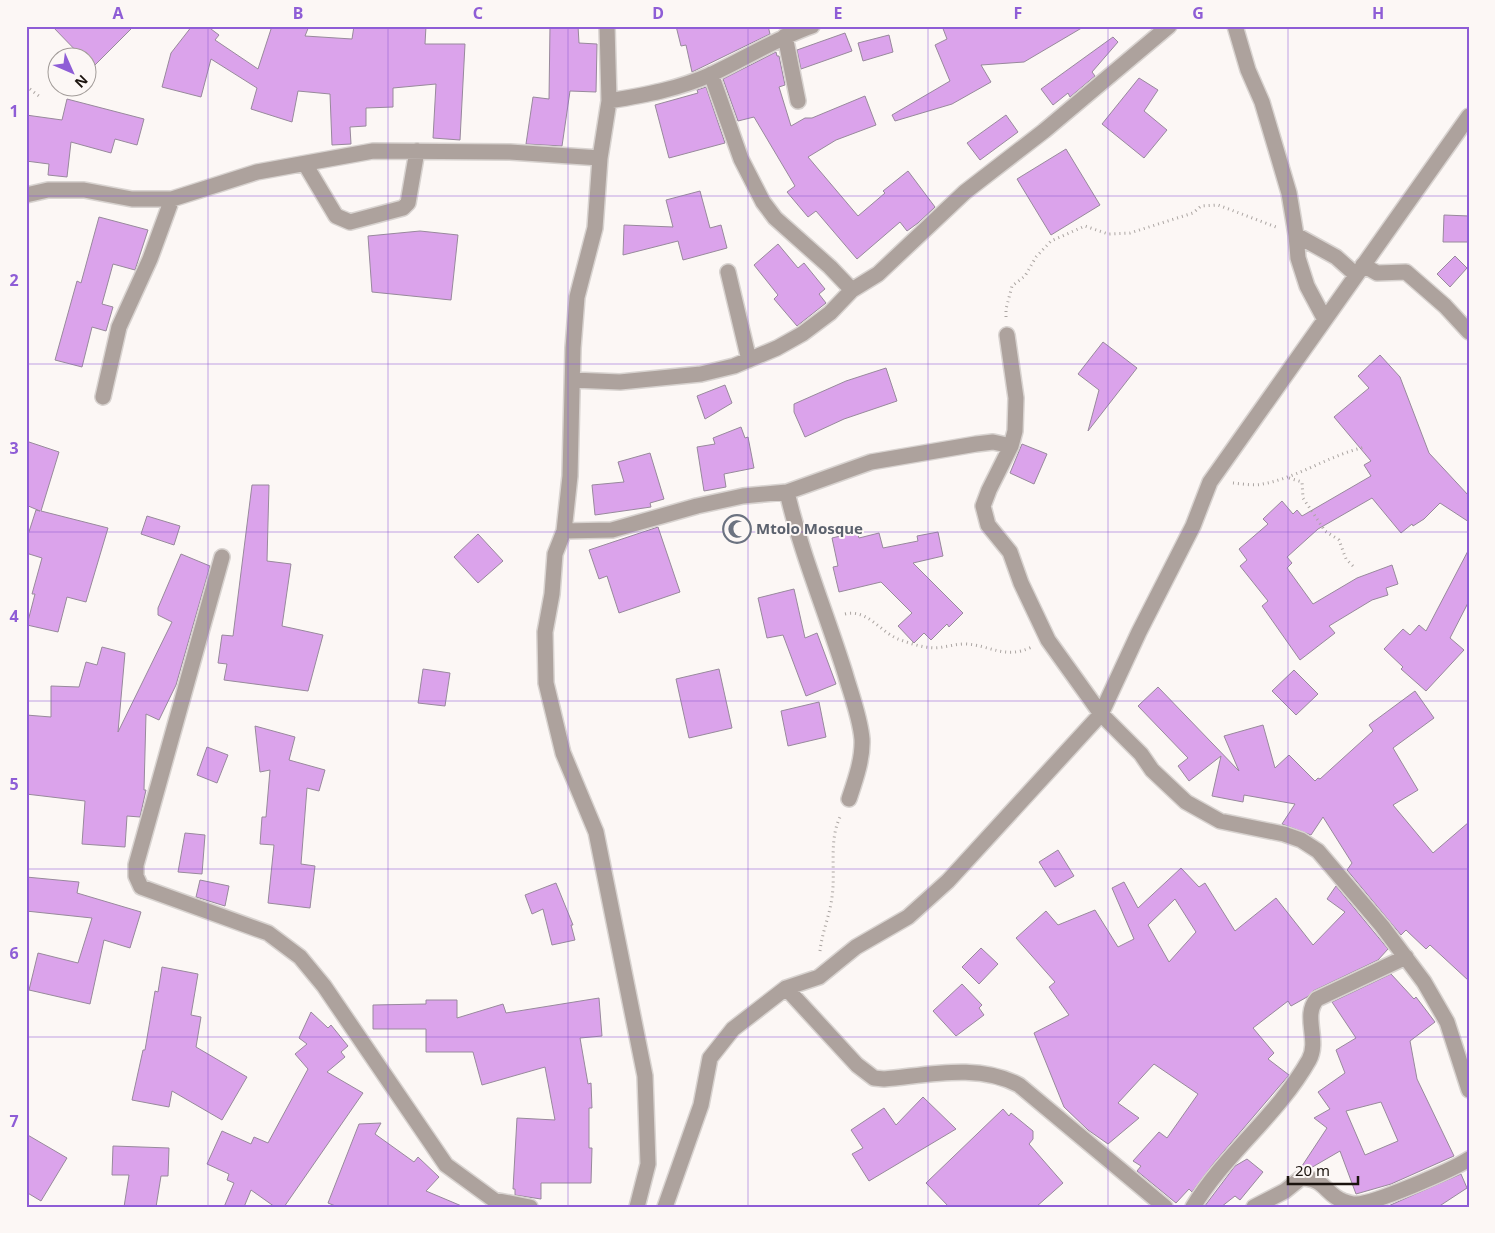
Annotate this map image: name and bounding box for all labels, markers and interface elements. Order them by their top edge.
text: A [112,2,124,24]
text: B [293,2,303,24]
text: C [473,2,483,24]
text: D [652,2,664,24]
text: E [834,2,843,24]
text: F [1014,2,1022,24]
text: G [1192,2,1204,24]
text: H [1372,2,1384,24]
north arrow [48,48,98,98]
text: N [71,71,92,92]
text: 1 [9,100,19,122]
text: 2 [9,269,19,291]
text: 3 [9,437,19,459]
mosque icon: Mtolo Mosque [722,514,752,544]
place label: Mtolo Mosque [756,518,863,538]
text: 4 [9,605,19,627]
text: 5 [9,773,19,795]
text: 6 [9,942,19,964]
text: 7 [9,1110,19,1132]
scale bar [1288,1153,1358,1185]
text: 20 m [1295,1160,1330,1180]

